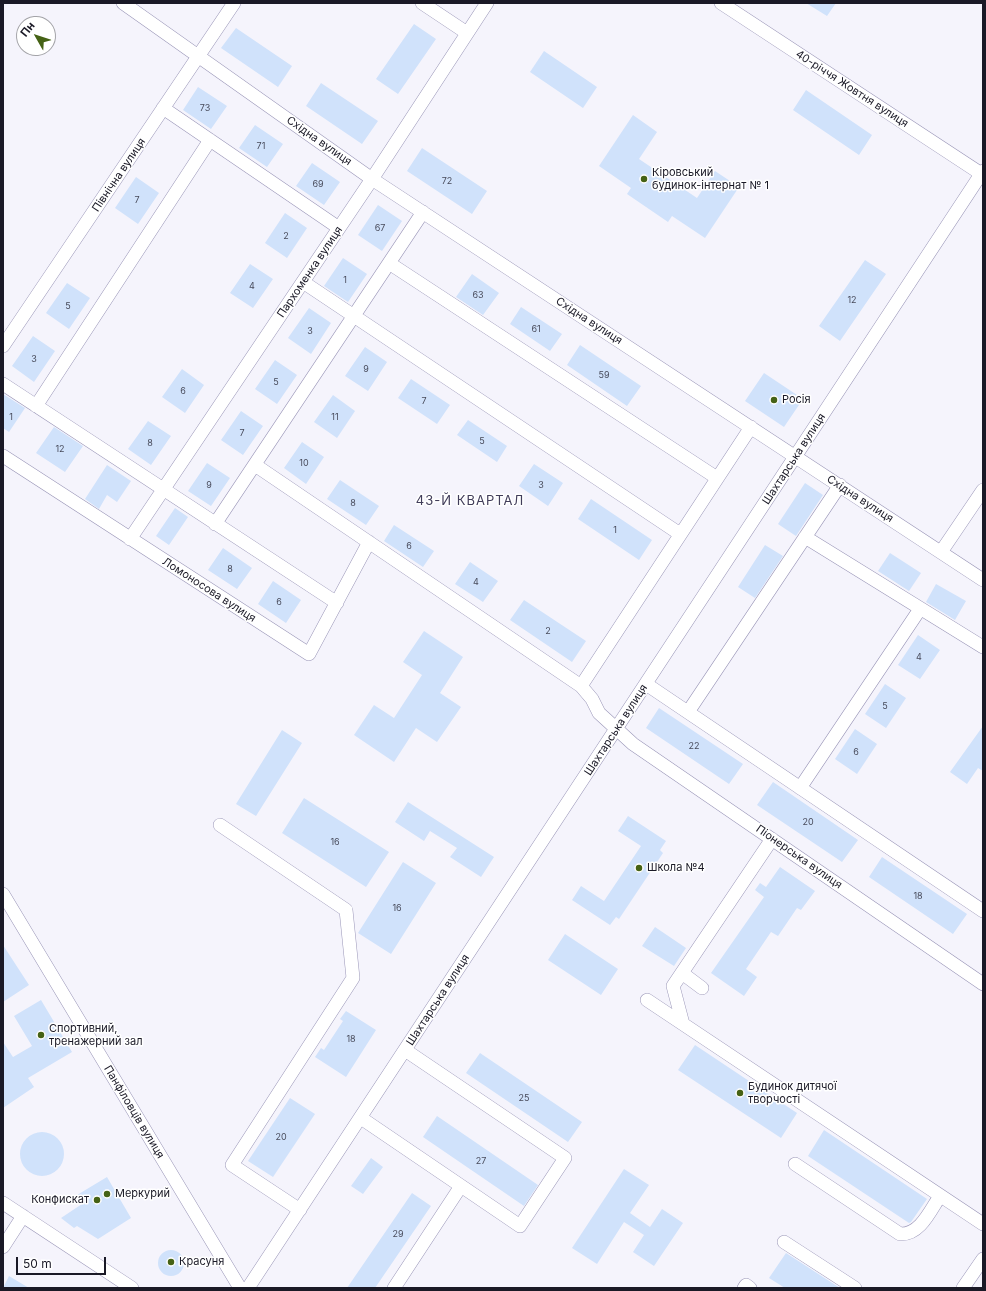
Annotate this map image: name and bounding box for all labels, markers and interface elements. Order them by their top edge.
north arrow [16,16,56,56]
text: Пн [17,19,38,39]
street label: 40-річчя Жовтня вулиця [793,48,911,130]
house number: 73 [200,103,210,113]
street label: Східна вулиця [284,114,354,168]
street label: Північна вулиця [90,136,148,214]
house number: 71 [257,141,265,151]
place label: Кіровський будинок-інтернат № 1 [652,166,769,192]
marker: Кіровський будинок-інтернат № 1 [639,174,649,184]
house number: 72 [442,176,452,186]
house number: 69 [312,179,324,189]
house number: 7 [134,195,140,205]
house number: 67 [375,223,385,233]
street label: Пархоменка вулиця [275,224,345,320]
house number: 2 [283,231,289,241]
house number: 1 [343,275,347,285]
house number: 4 [249,281,255,291]
house number: 63 [472,290,484,300]
street label: Східна вулиця [553,295,625,347]
house number: 12 [847,295,857,305]
house number: 5 [65,301,71,311]
house number: 61 [531,324,541,334]
house number: 3 [307,326,313,336]
house number: 3 [31,354,37,364]
house number: 9 [363,364,369,374]
house number: 59 [598,370,610,380]
house number: 5 [273,377,279,387]
house number: 6 [180,386,186,396]
place label: Росія [782,393,811,407]
marker: Росія [769,395,779,405]
house number: 7 [421,396,427,406]
street label: Шахтарська вулиця [760,411,828,507]
house number: 1 [9,412,13,422]
house number: 11 [331,412,339,422]
house number: 7 [239,428,245,438]
house number: 5 [479,436,485,446]
house number: 8 [147,438,153,448]
house number: 12 [55,444,65,454]
house number: 10 [299,458,309,468]
street label: Східна вулиця [824,473,896,525]
house number: 9 [206,480,212,490]
house number: 3 [538,480,544,490]
district label: 43-Й КВАРТАЛ [416,493,524,509]
house number: 8 [350,498,356,508]
house number: 1 [613,525,617,535]
house number: 6 [406,541,412,551]
street label: Ломоносова вулиця [160,555,258,625]
house number: 8 [227,564,233,574]
house number: 4 [473,577,479,587]
house number: 6 [276,597,282,607]
house number: 2 [545,626,551,636]
house number: 4 [916,652,922,662]
street label: Шахтарська вулиця [582,682,650,778]
house number: 5 [882,701,888,711]
house number: 22 [689,741,699,751]
house number: 6 [853,747,859,757]
house number: 20 [802,817,814,827]
street label: Піонерська вулиця [753,822,845,892]
house number: 16 [330,837,340,847]
place label: Школа №4 [647,861,705,875]
marker: Школа №4 [634,863,644,873]
house number: 18 [913,891,923,901]
house number: 16 [392,903,402,913]
street label: Шахтарська вулиця [404,952,472,1048]
place label: Спортивний, тренажерний зал [49,1022,142,1048]
marker: Спортивний, тренажерний зал [36,1030,46,1040]
house number: 18 [346,1034,356,1044]
street label: Панфіловців вулиця [101,1063,167,1161]
place label: Будинок дитячої творчості [748,1080,837,1106]
marker: Будинок дитячої творчості [735,1088,745,1098]
house number: 25 [519,1093,529,1103]
house number: 20 [275,1132,287,1142]
house number: 27 [476,1156,486,1166]
place label: Меркурий [115,1187,170,1201]
marker: Меркурий [102,1189,112,1199]
place label: Конфискат [31,1193,89,1207]
marker: Конфискат [92,1195,102,1205]
house number: 29 [392,1229,404,1239]
scale bar [18,1249,108,1275]
place label: Красуня [179,1255,224,1269]
text: 50 m [23,1256,52,1271]
marker: Красуня [166,1257,176,1267]

